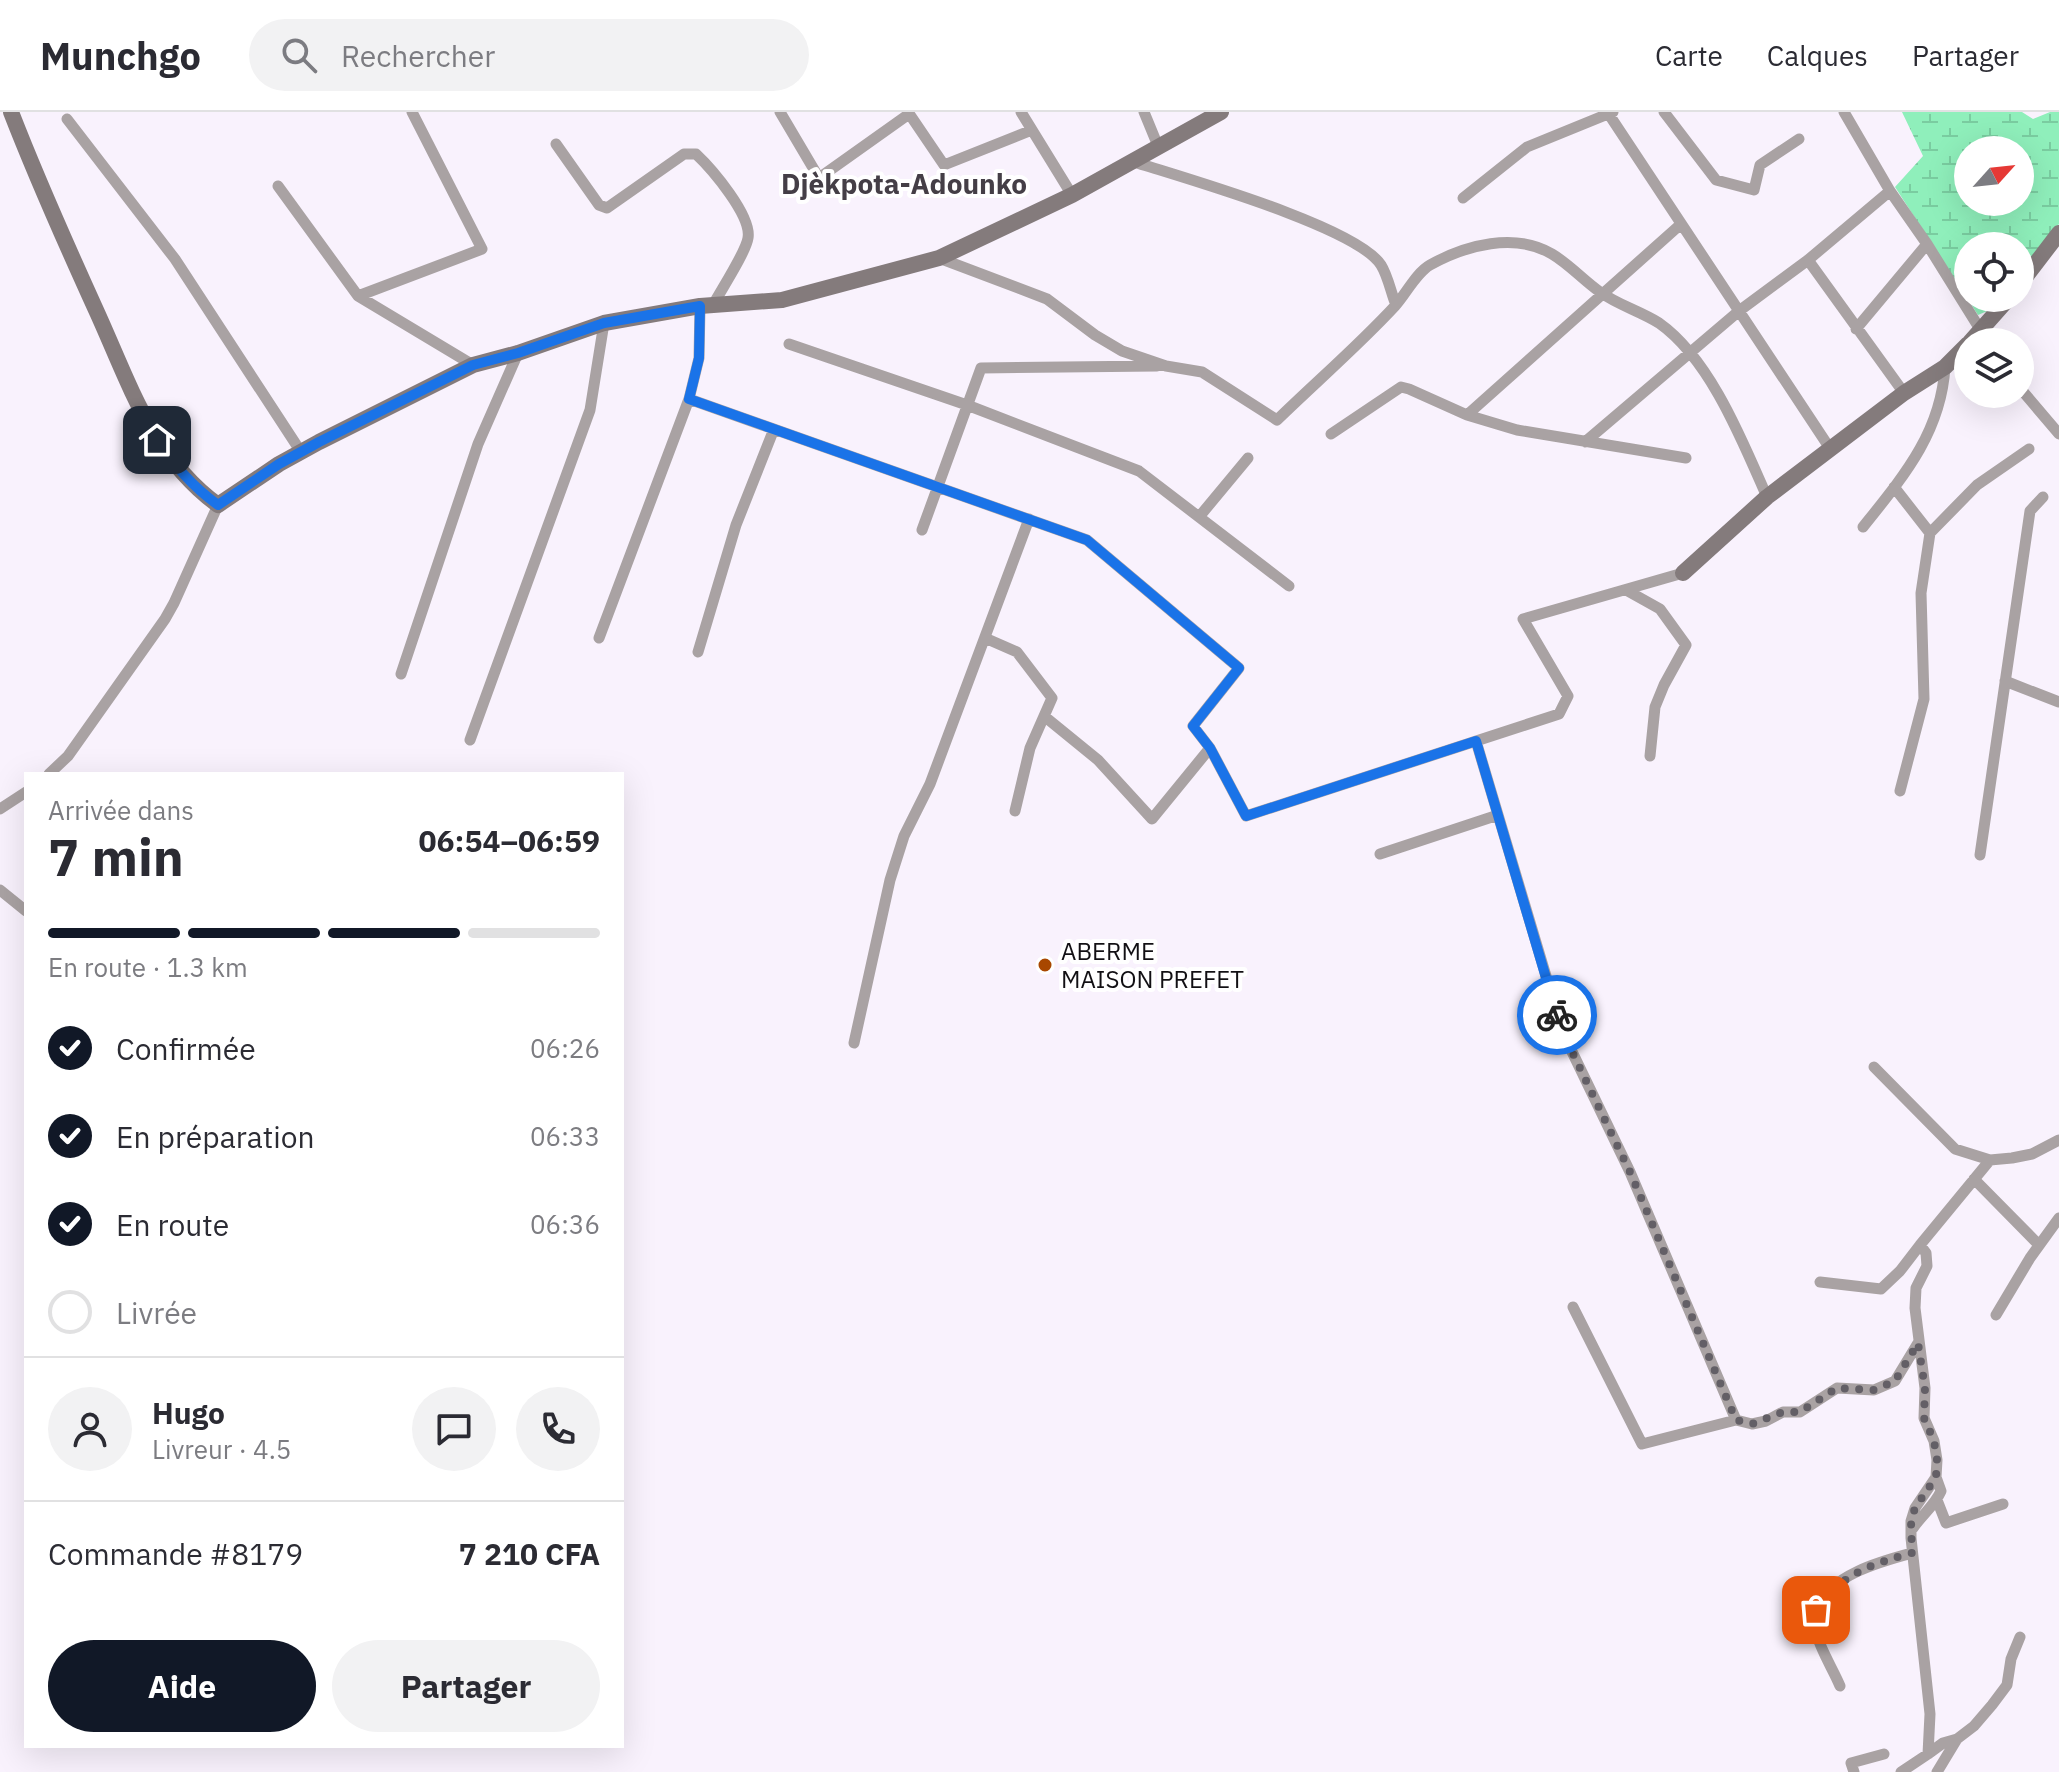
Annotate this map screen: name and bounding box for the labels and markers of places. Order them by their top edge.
pin [123,406,191,474]
place label: ABERME MAISON PREFET [1061,935,1244,995]
marker: ABERME MAISON PREFET [1036,956,1054,974]
pin [1782,1576,1850,1644]

